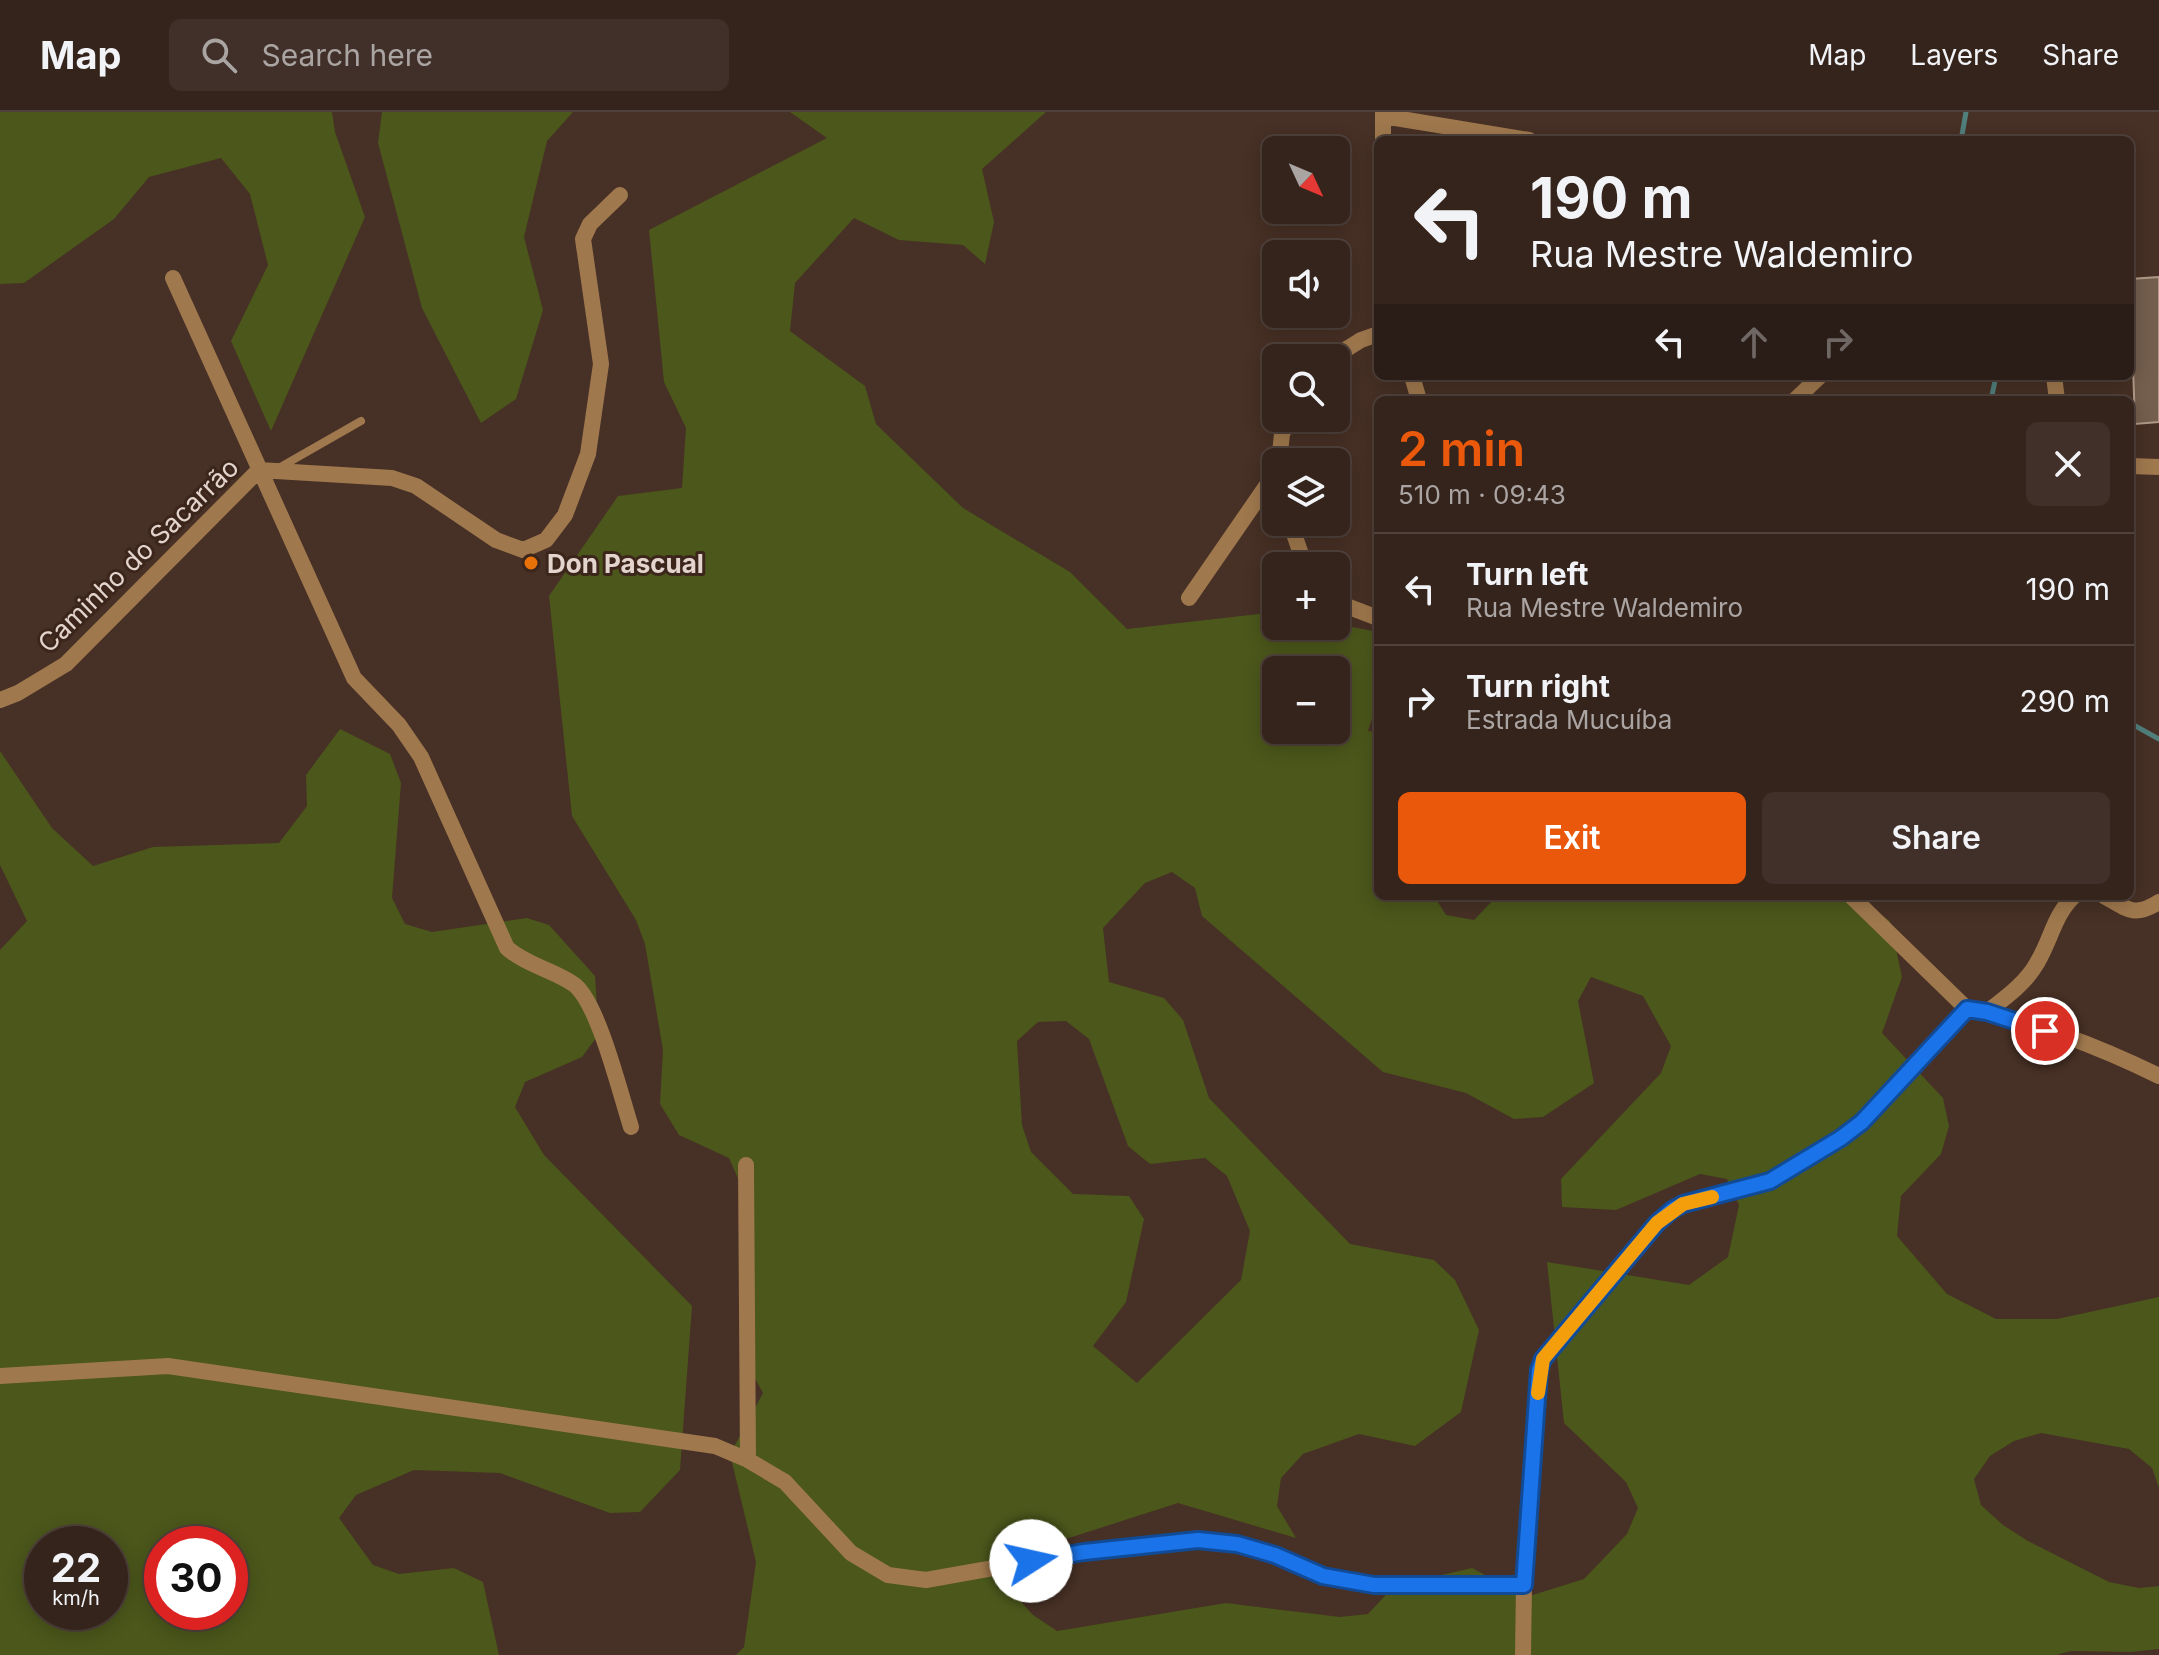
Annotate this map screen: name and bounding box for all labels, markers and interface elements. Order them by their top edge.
search box [169,19,729,91]
text: Map [40,32,121,78]
icon: search [197,33,241,77]
text: Search here [261,37,433,73]
text: Map [1808,38,1866,72]
text: Layers [1910,38,1998,72]
text: Share [2042,38,2119,72]
north arrow [1262,136,1350,224]
map controls [1262,136,1350,744]
text: 190 m [1530,164,1693,232]
icon: left [1398,168,1502,272]
text: Rua Mestre Waldemiro [1530,232,1914,276]
button: sound [1262,240,1350,328]
icon: left [1648,320,1692,364]
icon: ahead [1732,320,1776,364]
icon: right [1816,320,1860,364]
button: search [1262,344,1350,432]
text: 2 min [1398,419,1525,478]
button: close [2026,422,2110,506]
button: layers [1262,448,1350,536]
street label: Caminho do Sacarrão [31,451,245,659]
text: 510 m · 09:43 [1398,479,1566,510]
place label: Don Pascual [547,548,704,579]
button: + [1262,552,1350,640]
marker: Don Pascual [522,554,540,572]
text: Turn left [1466,556,1588,592]
icon: left [1398,567,1442,611]
text: 190 m [2026,571,2110,607]
text: Rua Mestre Waldemiro [1466,592,1743,623]
button: − [1262,656,1350,744]
text: Turn right [1466,668,1610,704]
icon: right [1398,679,1442,723]
text: 290 m [2019,683,2110,719]
text: Estrada Mucuíba [1466,704,1672,735]
button: Exit [1398,792,1746,884]
button: Share [1762,792,2110,884]
pin [2011,997,2079,1065]
icon: arrive [2023,1009,2067,1053]
position arrow [989,1519,1073,1603]
speed limit sign: 30 [144,1526,248,1630]
text: 22 [51,1543,101,1592]
text: km/h [52,1586,100,1610]

